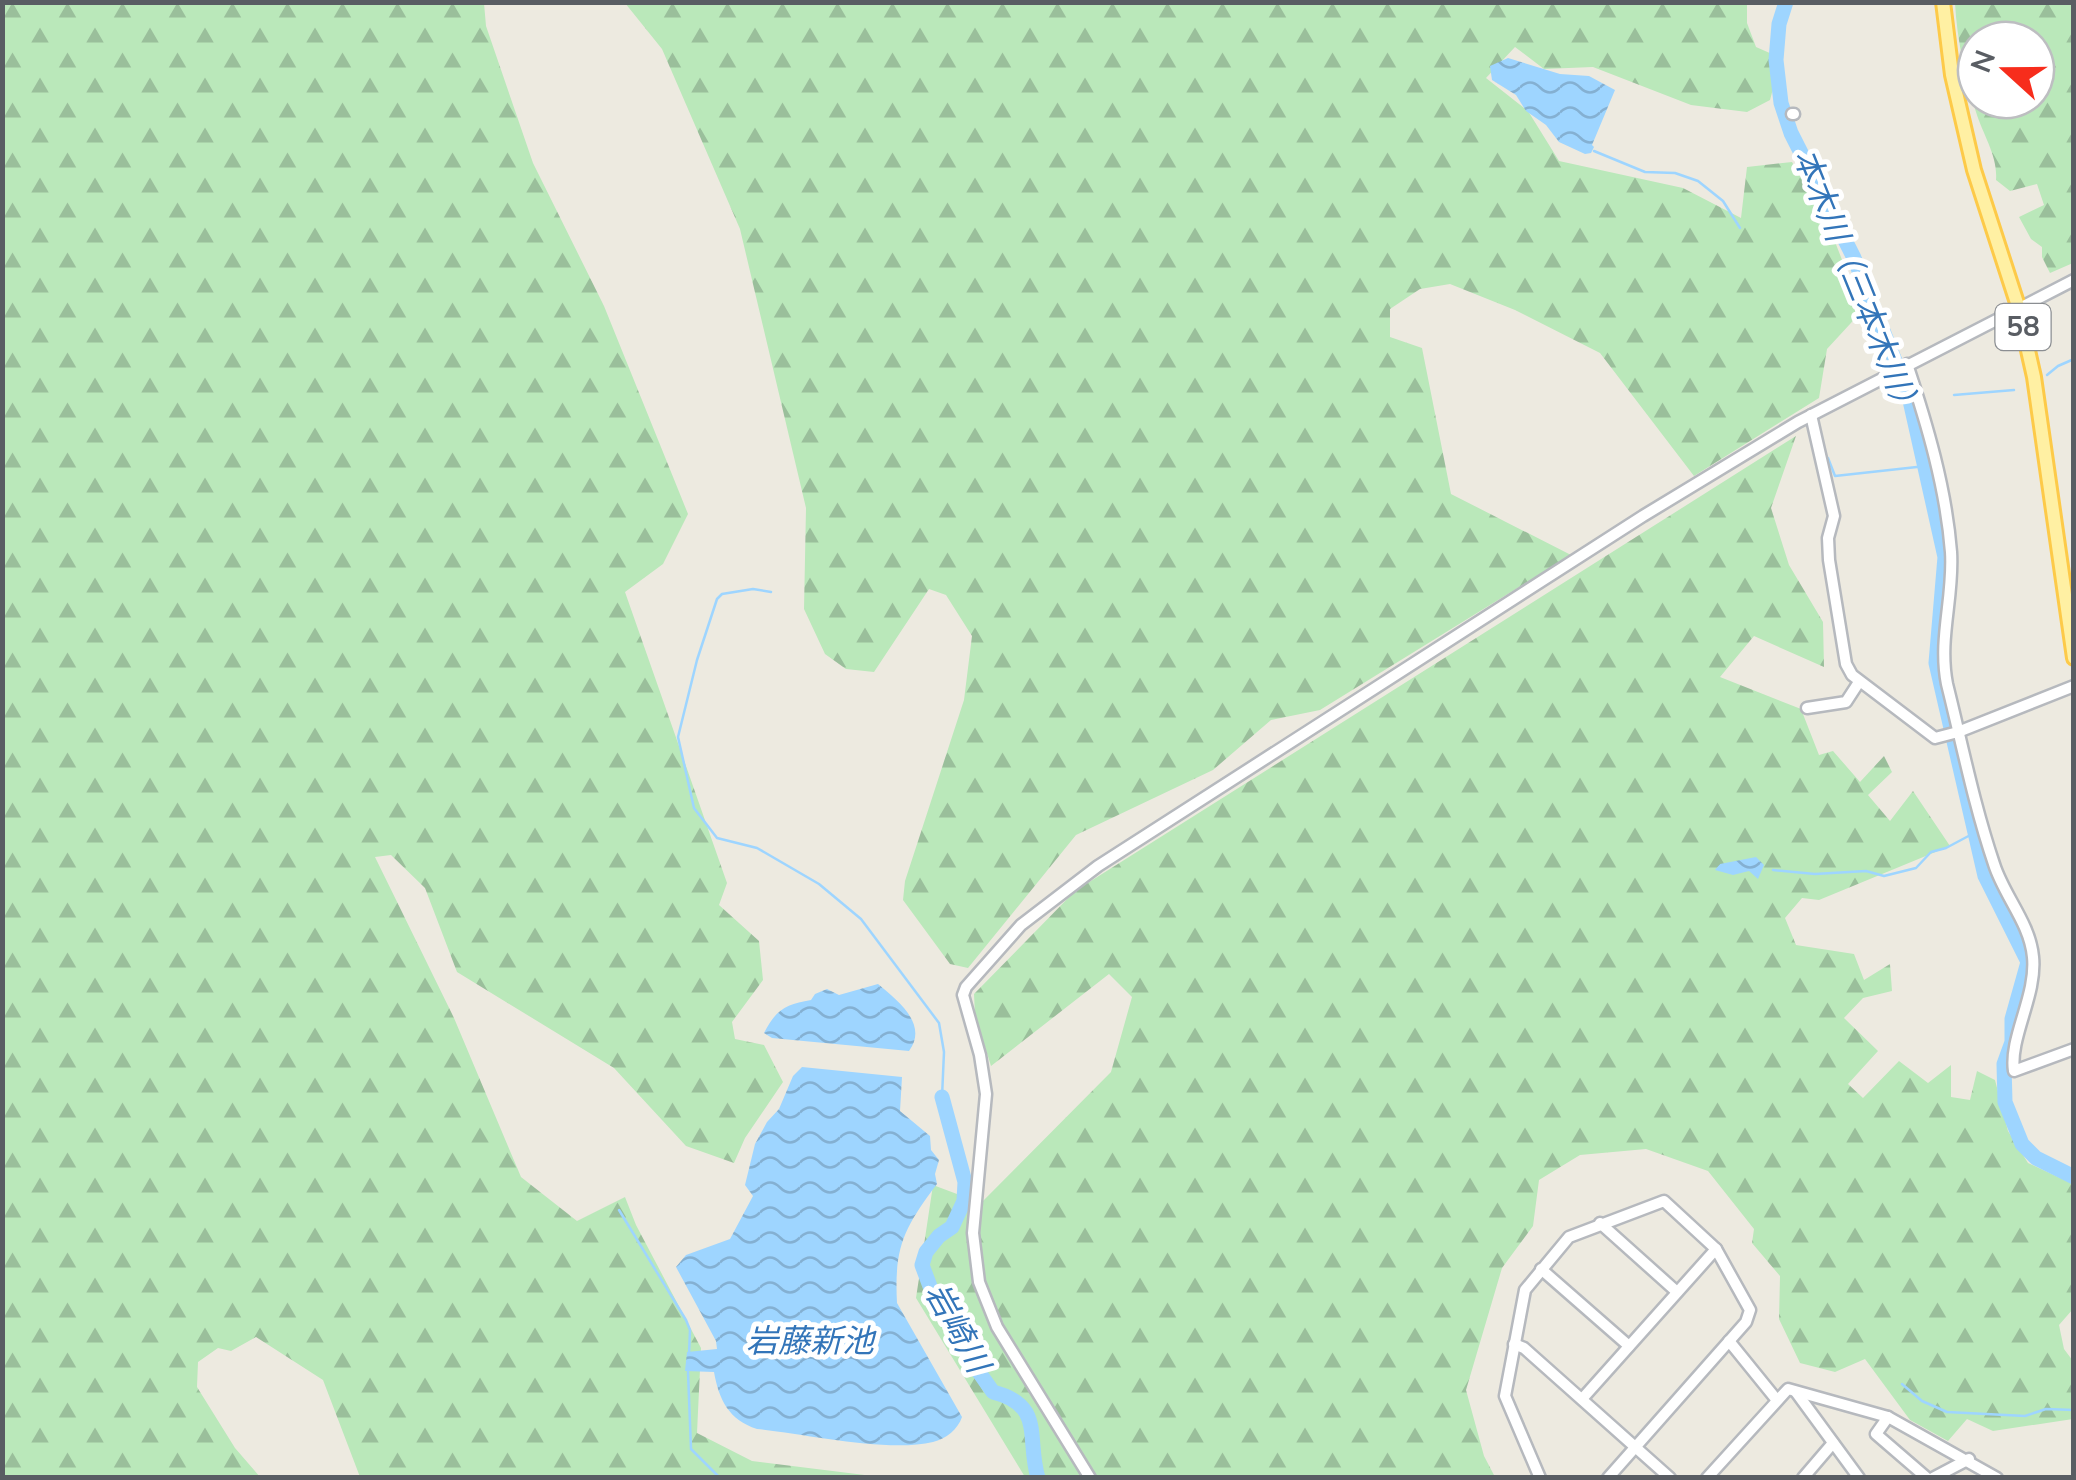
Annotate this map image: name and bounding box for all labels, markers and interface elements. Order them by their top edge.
north arrow [1956,20,2056,120]
text: N [1962,45,2005,78]
water label: 本木川（三本木川） [1783,142,1931,426]
road number: 58 [1996,304,2050,350]
water label: 岩崎川 [915,1276,1001,1383]
water label: 岩藤新池 [746,1320,877,1363]

